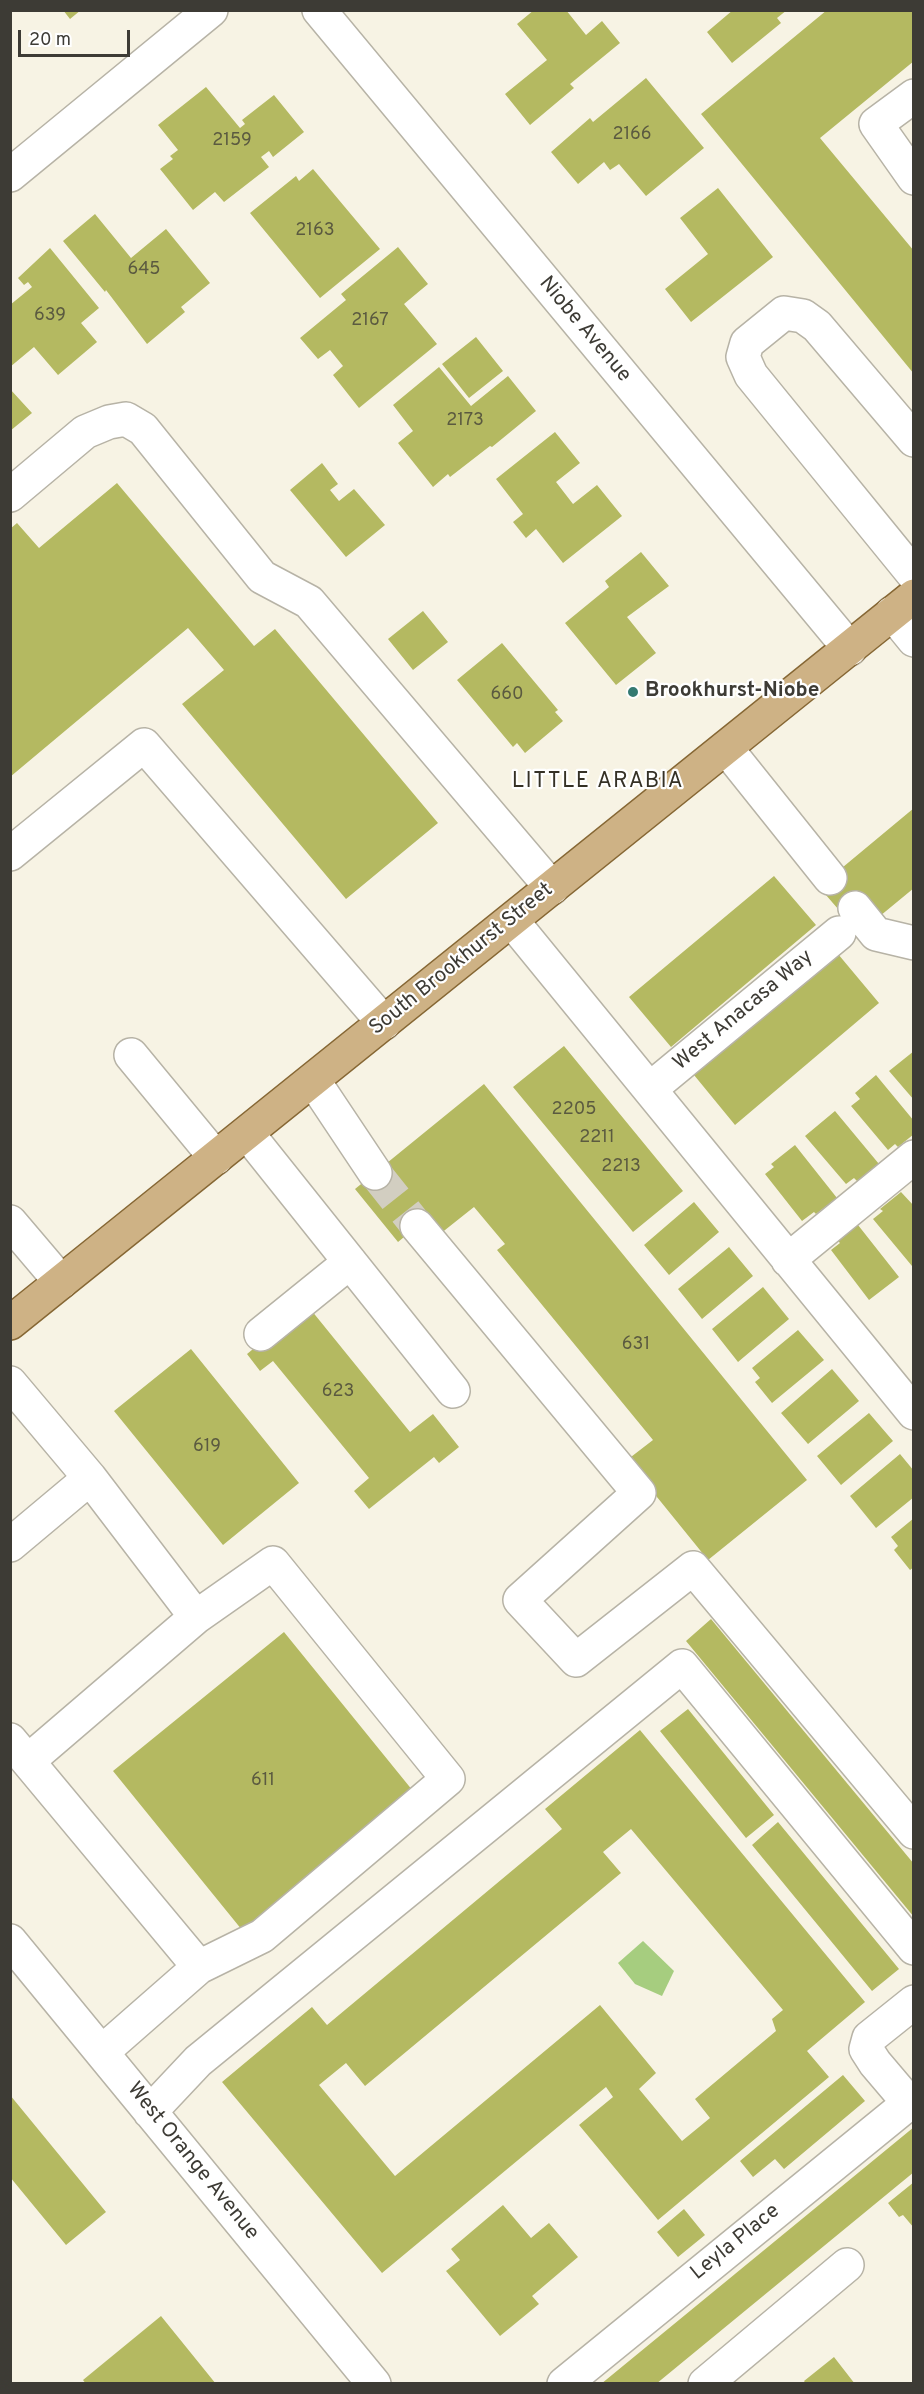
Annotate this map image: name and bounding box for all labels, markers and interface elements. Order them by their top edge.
scale bar [21,18,134,56]
text: 20 m [29,29,71,52]
house number: 2166 [612,124,652,146]
house number: 2159 [212,130,252,152]
house number: 2163 [295,220,335,242]
house number: 645 [127,259,161,281]
street label: Niobe Avenue [532,272,636,388]
house number: 639 [34,305,66,327]
house number: 2167 [351,310,389,332]
house number: 2173 [446,410,484,432]
place label: Brookhurst-Niobe [645,679,820,705]
house number: 660 [490,684,524,706]
marker: Brookhurst-Niobe [626,685,640,699]
district label: LITTLE ARABIA [512,770,684,796]
street label: South Brookhurst Street [365,878,559,1042]
street label: West Anacasa Way [669,945,819,1077]
house number: 2205 [552,1099,596,1121]
house number: 2211 [579,1127,615,1149]
house number: 2213 [601,1156,641,1178]
house number: 631 [622,1334,650,1356]
house number: 623 [322,1381,354,1403]
house number: 619 [193,1436,221,1458]
house number: 611 [251,1770,275,1792]
street label: West Orange Avenue [121,2078,263,2246]
street label: Leyla Place [686,2199,786,2287]

